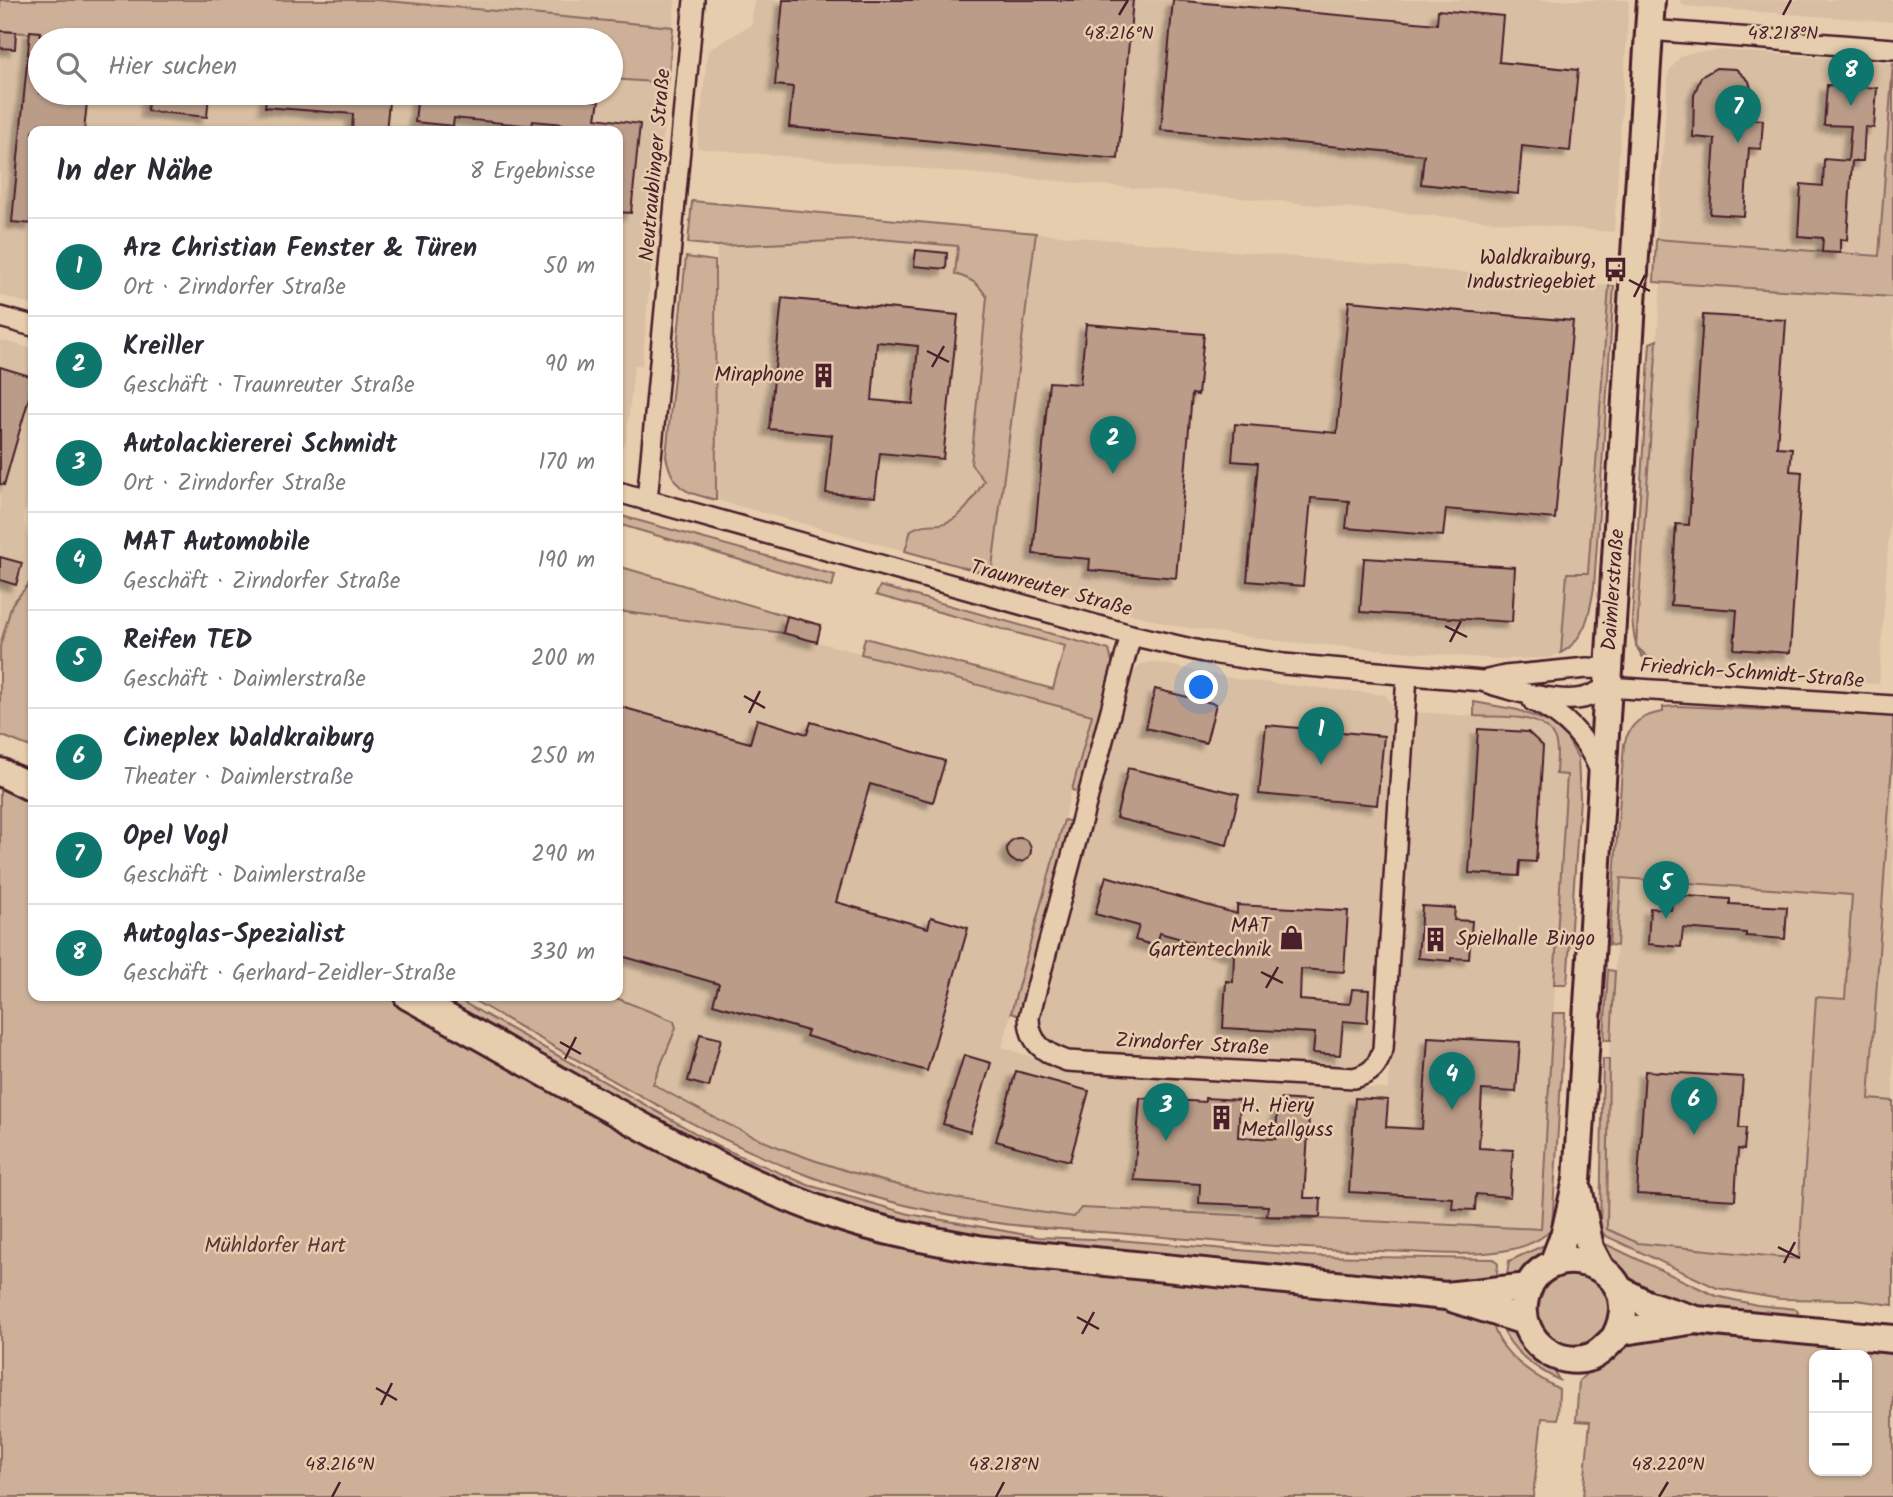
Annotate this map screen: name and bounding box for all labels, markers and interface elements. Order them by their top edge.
text: 48.216°N [1084,20,1154,49]
text: 48.218°N [1748,20,1818,49]
search box [28,28,623,105]
text: Hier suchen [108,46,237,88]
icon: search [52,48,90,86]
pin: 8 [1828,48,1874,106]
street label: Neutraublinger Straße [631,67,681,263]
pin: 7 [1715,85,1761,143]
text: In der Nähe [56,148,213,196]
text: 8 Ergebnisse [470,154,595,190]
text: Arz Christian Fenster & Türen [123,228,477,270]
place label: Waldkraiburg, Industriegebiet [1466,242,1597,299]
text: 1 [76,249,82,285]
text: 50 m [544,249,595,285]
bus stop icon: Waldkraiburg, Industriegebiet [1602,256,1630,284]
text: Ort · Zirndorfer Straße [123,270,346,306]
text: Kreiller [123,326,203,368]
text: 2 [72,347,86,383]
text: 90 m [545,347,595,383]
place label: Miraphone [714,359,805,392]
building icon: Miraphone [810,361,838,389]
text: Geschäft · Traunreuter Straße [123,368,415,404]
pin: 2 [1090,416,1136,474]
text: Autolackiererei Schmidt [123,424,397,466]
text: 3 [73,445,85,481]
text: 170 m [538,445,595,481]
text: Ort · Zirndorfer Straße [123,466,346,502]
text: MAT Automobile [123,522,310,564]
street label: Daimlerstraße [1593,527,1635,652]
text: 4 [73,543,85,579]
text: 190 m [538,543,595,579]
street label: Traunreuter Straße [966,552,1136,627]
text: Geschäft · Zirndorfer Straße [123,564,400,600]
text: Reifen TED [123,620,252,662]
text: 5 [73,641,85,677]
text: 200 m [531,641,595,677]
street label: Friedrich-Schmidt-Straße [1639,650,1866,698]
text: Geschäft · Daimlerstraße [123,662,366,698]
your location [1184,670,1218,704]
pin: 1 [1298,707,1344,765]
text: Cineplex Waldkraiburg [123,718,375,760]
text: 6 [73,739,85,775]
text: 250 m [530,739,595,775]
text: Theater · Daimlerstraße [123,760,353,796]
text: Opel Vogl [123,816,228,858]
text: 7 [74,837,84,873]
text: 290 m [531,837,595,873]
text: Geschäft · Daimlerstraße [123,858,366,894]
pin: 5 [1643,861,1689,919]
place label: MAT Gartentechnik [1148,910,1273,967]
text: Autoglas-Spezialist [123,914,345,956]
place label: Spielhalle Bingo [1456,923,1595,956]
shop icon: MAT Gartentechnik [1277,924,1305,952]
building icon: Spielhalle Bingo [1422,925,1450,953]
text: 8 [72,935,86,971]
text: 330 m [530,935,595,971]
text: Geschäft · Gerhard-Zeidler-Straße [123,956,456,992]
street label: Zirndorfer Straße [1114,1025,1270,1066]
pin: 4 [1429,1052,1475,1110]
pin: 6 [1671,1077,1717,1135]
pin: 3 [1143,1083,1189,1141]
place label: H. Hiery Metallguss [1241,1090,1333,1147]
building icon: H. Hiery Metallguss [1207,1104,1235,1132]
park label: Mühldorfer Hart [204,1230,347,1263]
map controls [1809,1350,1872,1476]
button: + [1809,1350,1872,1413]
button: − [1809,1413,1872,1476]
text: 48.216°N [305,1451,375,1480]
text: 48.218°N [969,1451,1039,1480]
text: 48.220°N [1631,1451,1705,1480]

